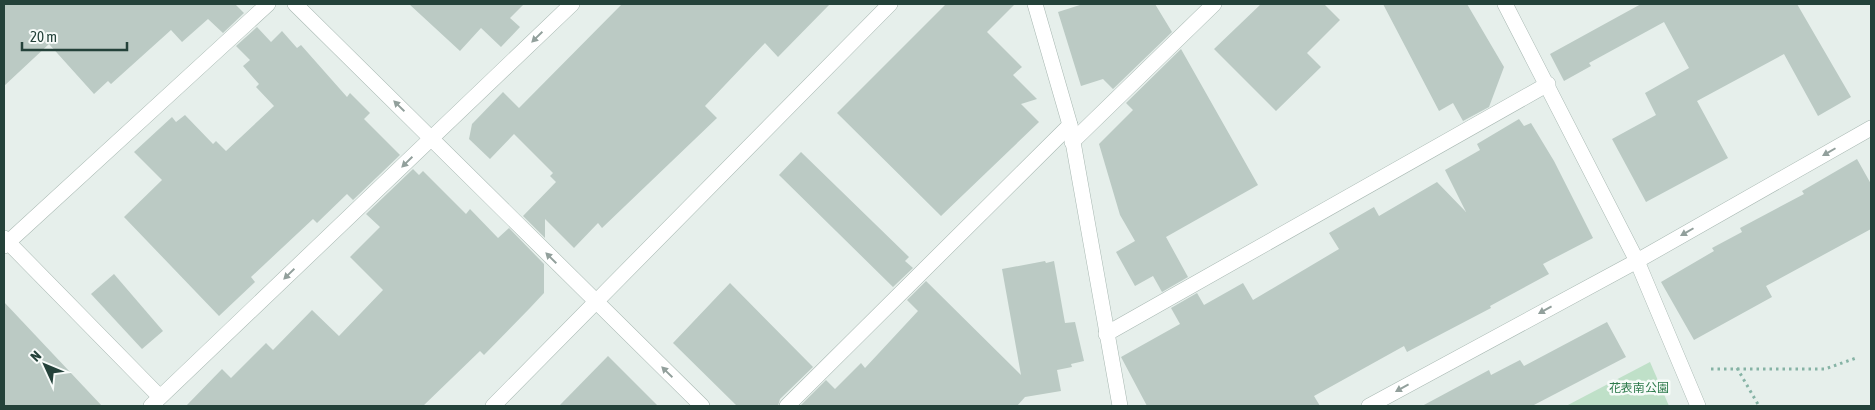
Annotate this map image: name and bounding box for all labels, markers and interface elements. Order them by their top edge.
scale bar [22,20,128,52]
text: 20 m [30,28,57,45]
one-way arrow [531,31,543,43]
one-way arrow [394,100,406,112]
one-way arrow [1822,147,1835,156]
one-way arrow [401,156,413,168]
one-way arrow [1681,227,1694,236]
one-way arrow [545,253,557,265]
one-way arrow [284,268,296,280]
one-way arrow [1539,306,1552,315]
north arrow [20,340,70,390]
text: N [27,347,44,364]
one-way arrow [661,366,673,378]
park label: 花表南公園 [1609,381,1669,395]
one-way arrow [1395,384,1410,392]

